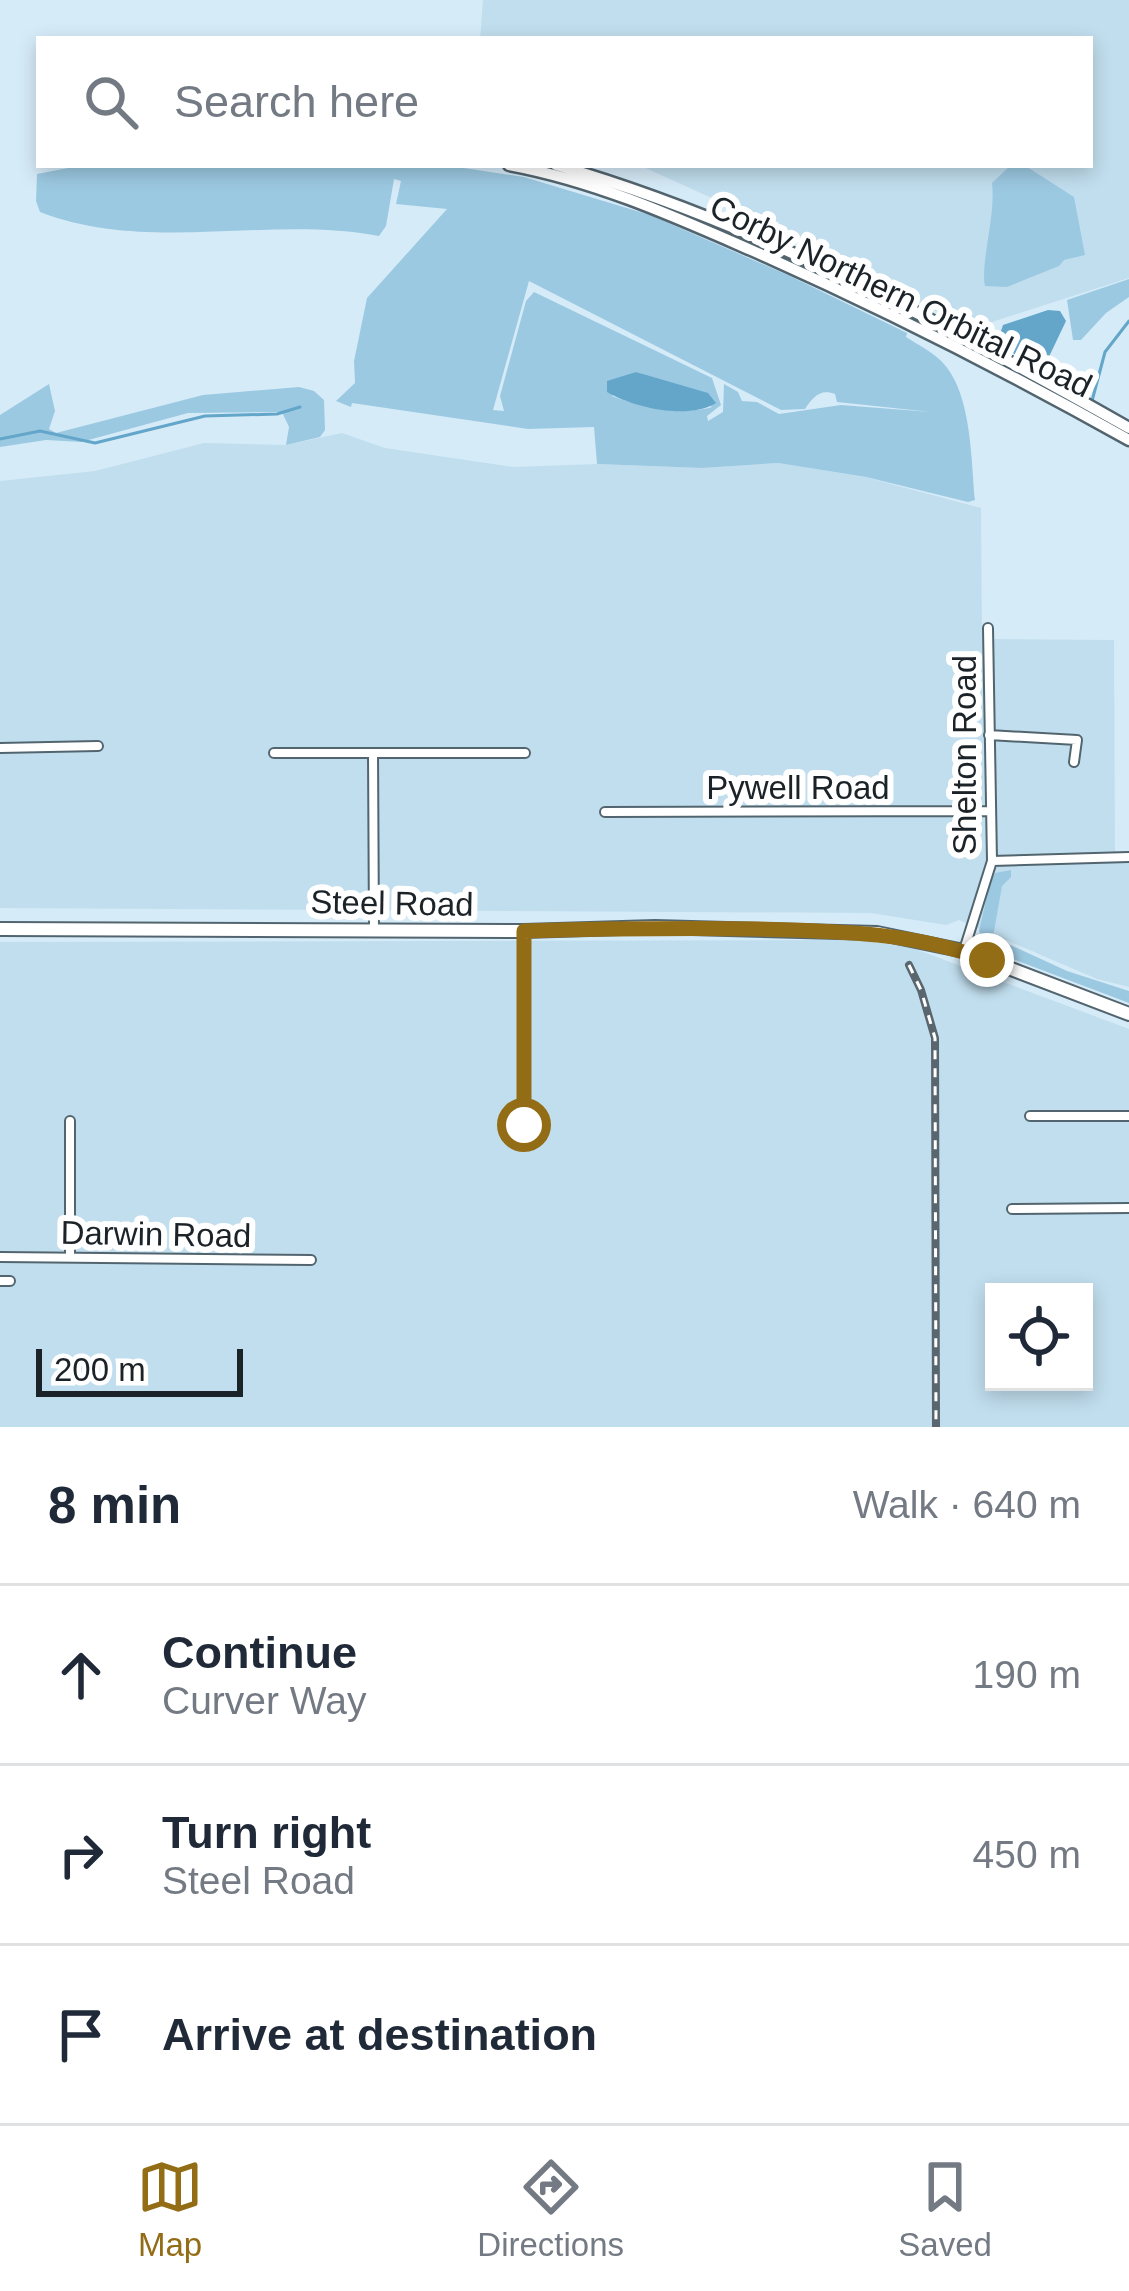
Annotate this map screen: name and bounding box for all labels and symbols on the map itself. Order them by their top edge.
street label: Corby Northern Orbital Road [704,187,1098,405]
street label: Shelton Road [946,655,983,855]
street label: Pywell Road [706,769,890,806]
street label: Steel Road [310,883,474,923]
route end [960,933,1014,987]
route start [497,1098,551,1152]
street label: Darwin Road [60,1214,252,1254]
scale bar [36,1343,243,1396]

